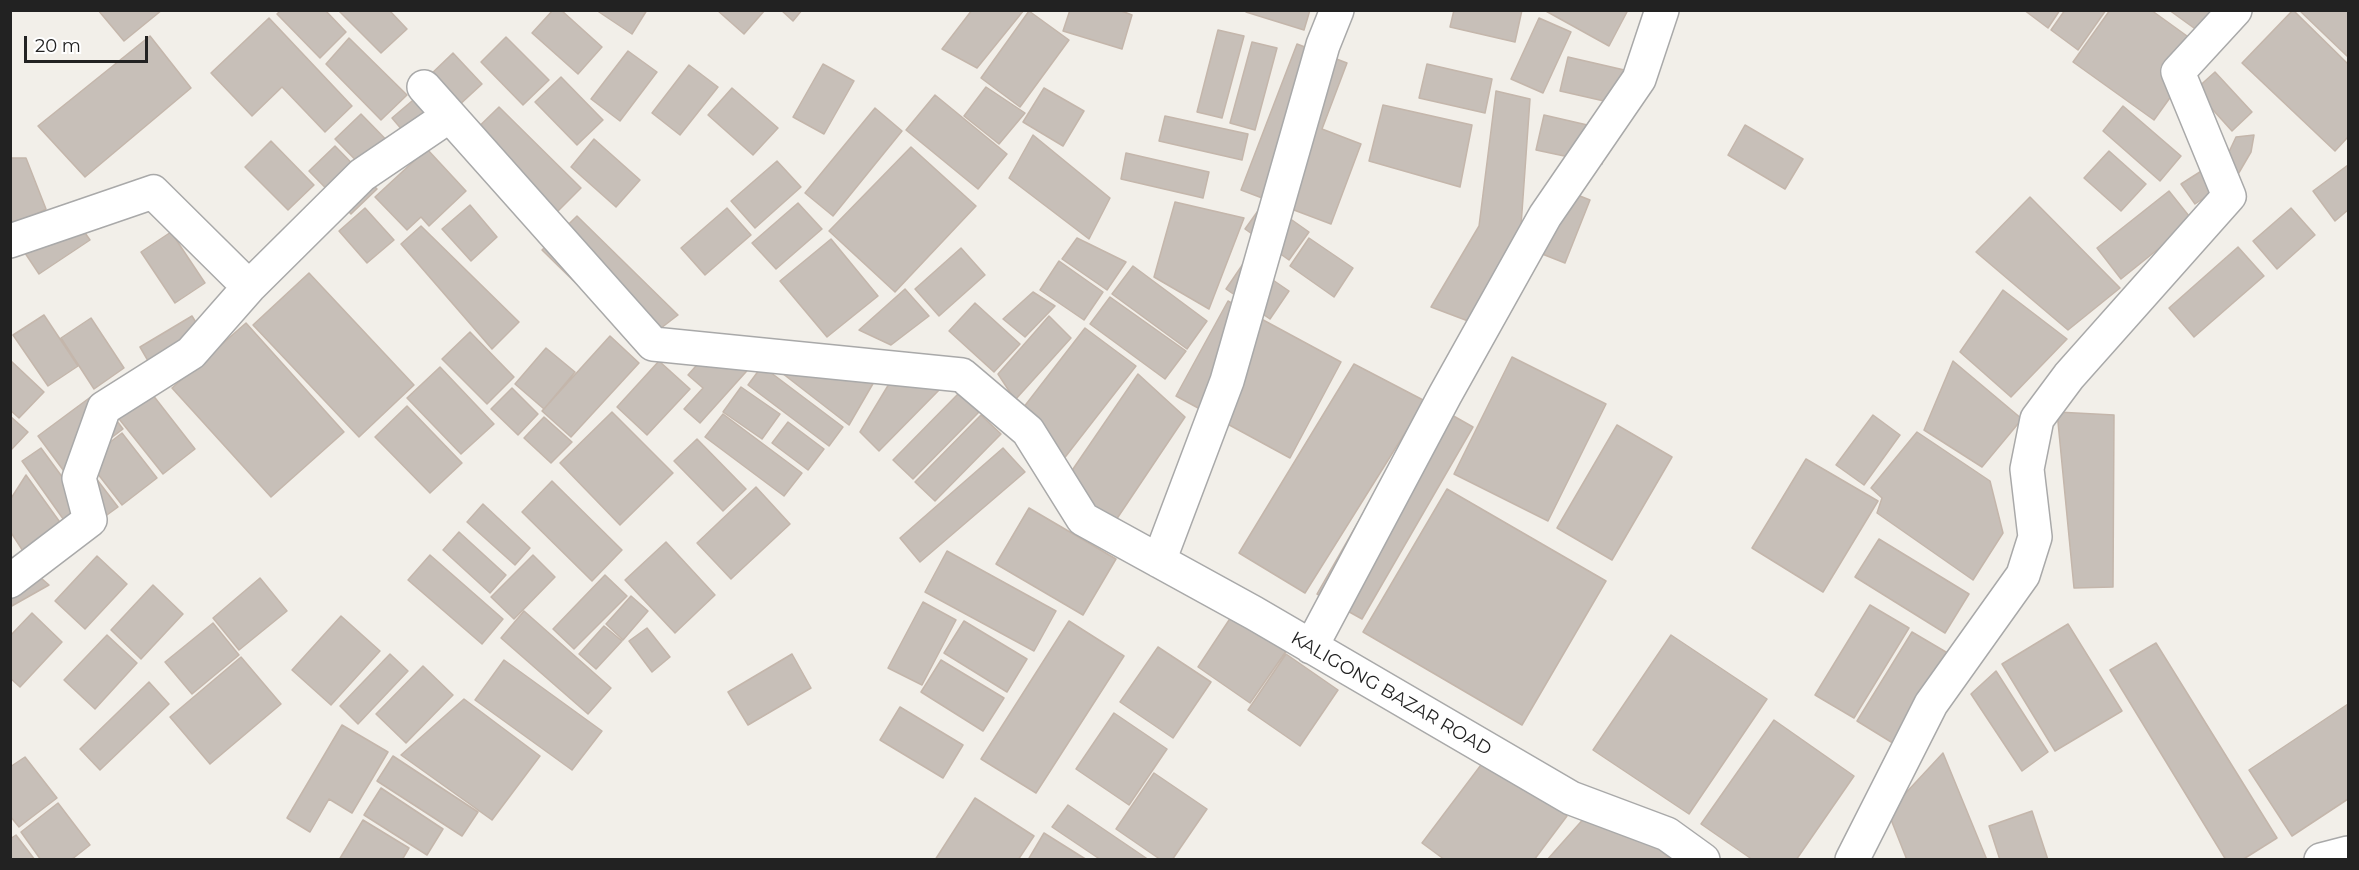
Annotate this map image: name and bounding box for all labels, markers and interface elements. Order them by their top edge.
scale bar [27,24,152,62]
text: 20 m [35,35,81,57]
street label: KALIGONG BAZAR ROAD [1287,628,1495,760]

